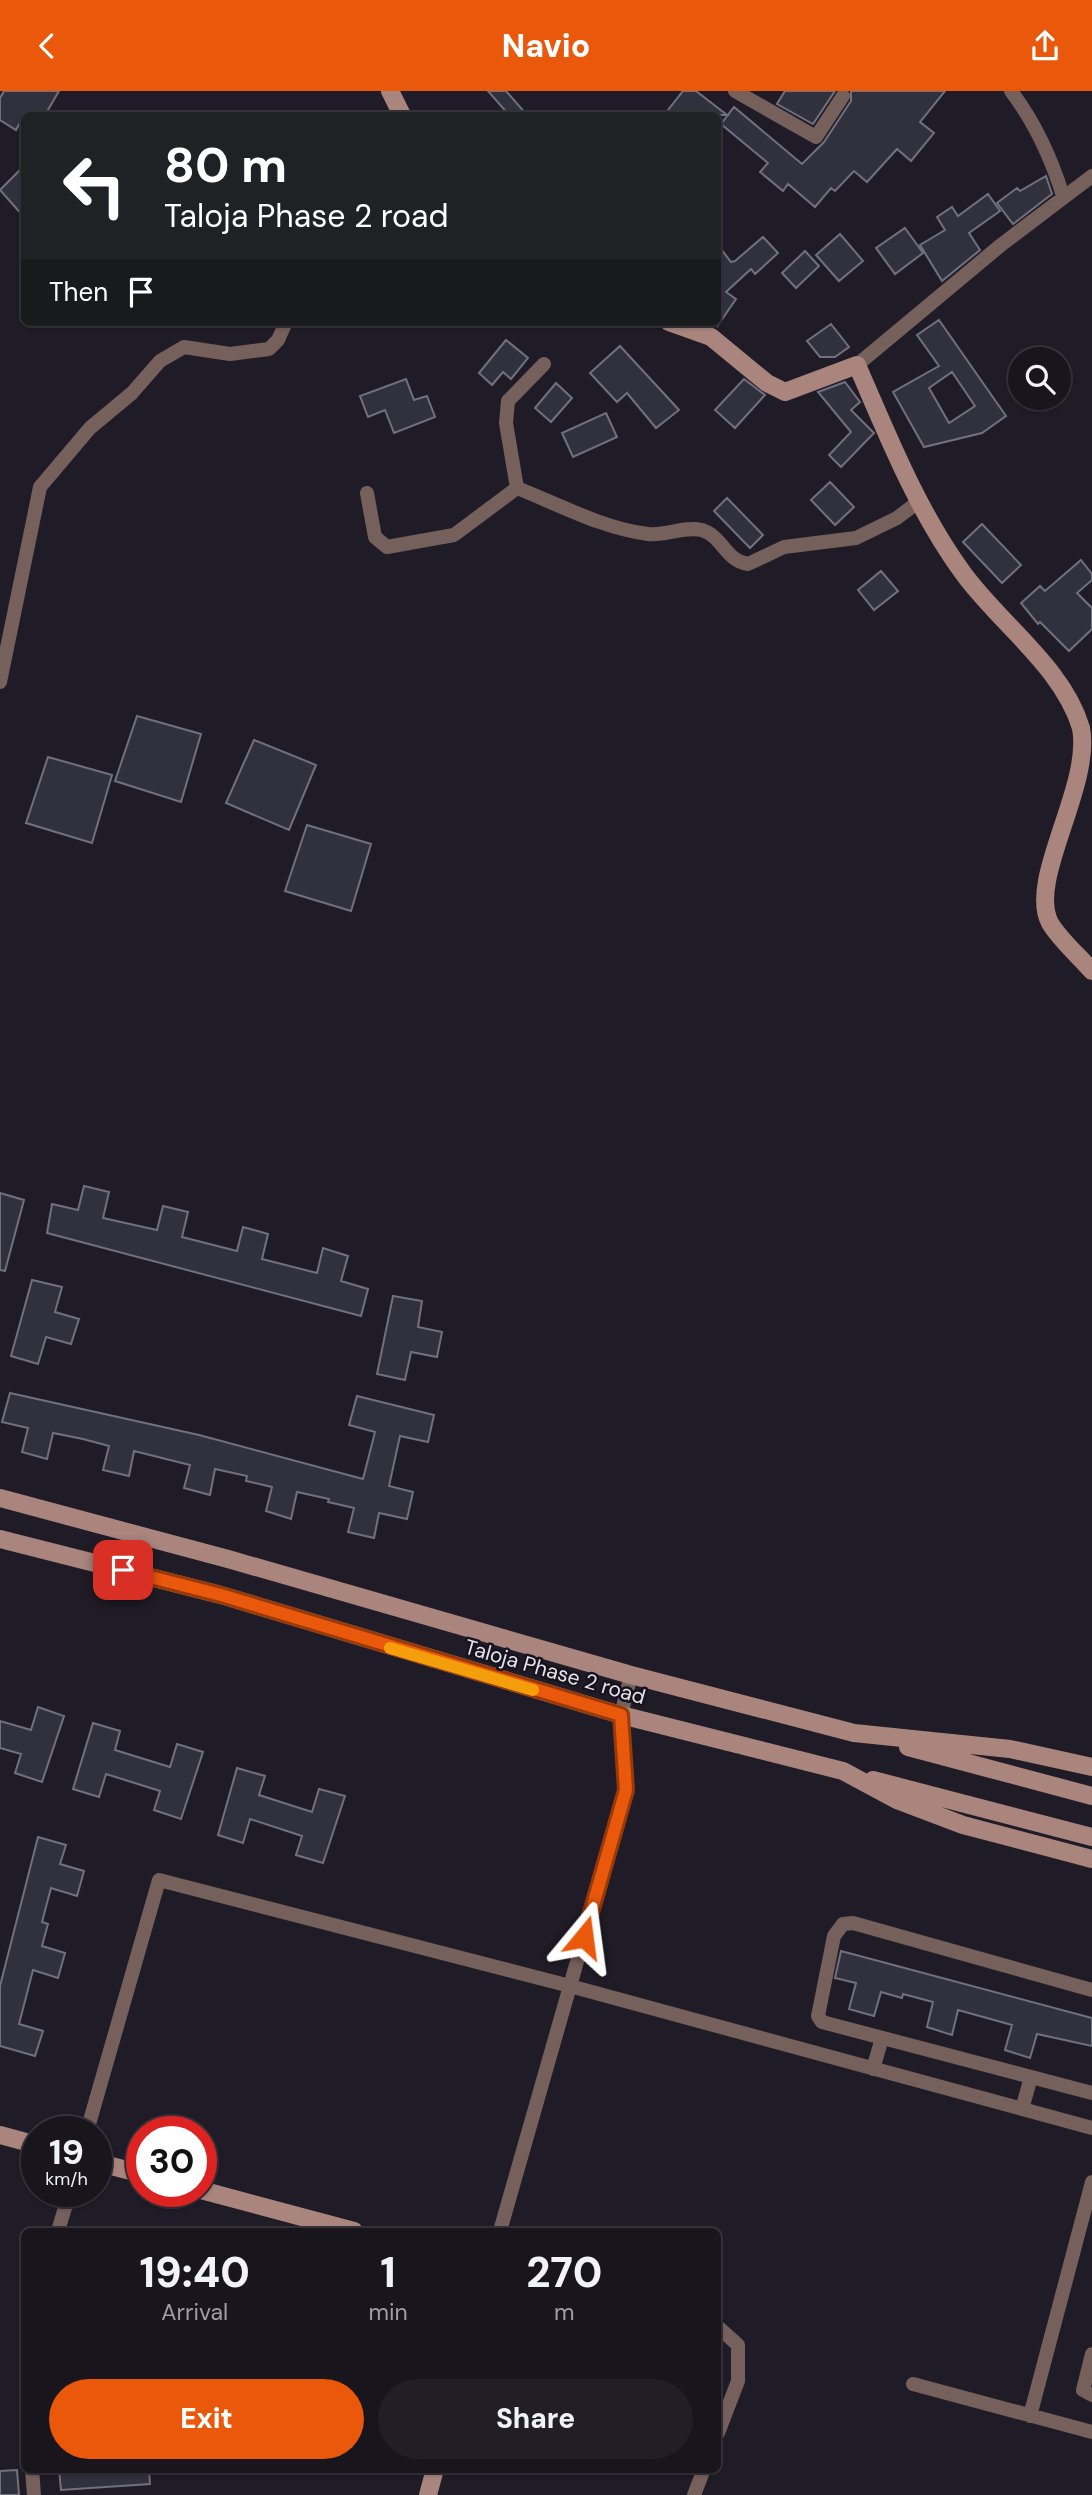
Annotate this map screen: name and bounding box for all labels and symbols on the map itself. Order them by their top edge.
pin [93,1540,153,1600]
street label: Taloja Phase 2 road [461,1633,649,1711]
position arrow [547,1900,621,1974]
speed limit sign: 30 [126,2116,217,2207]

